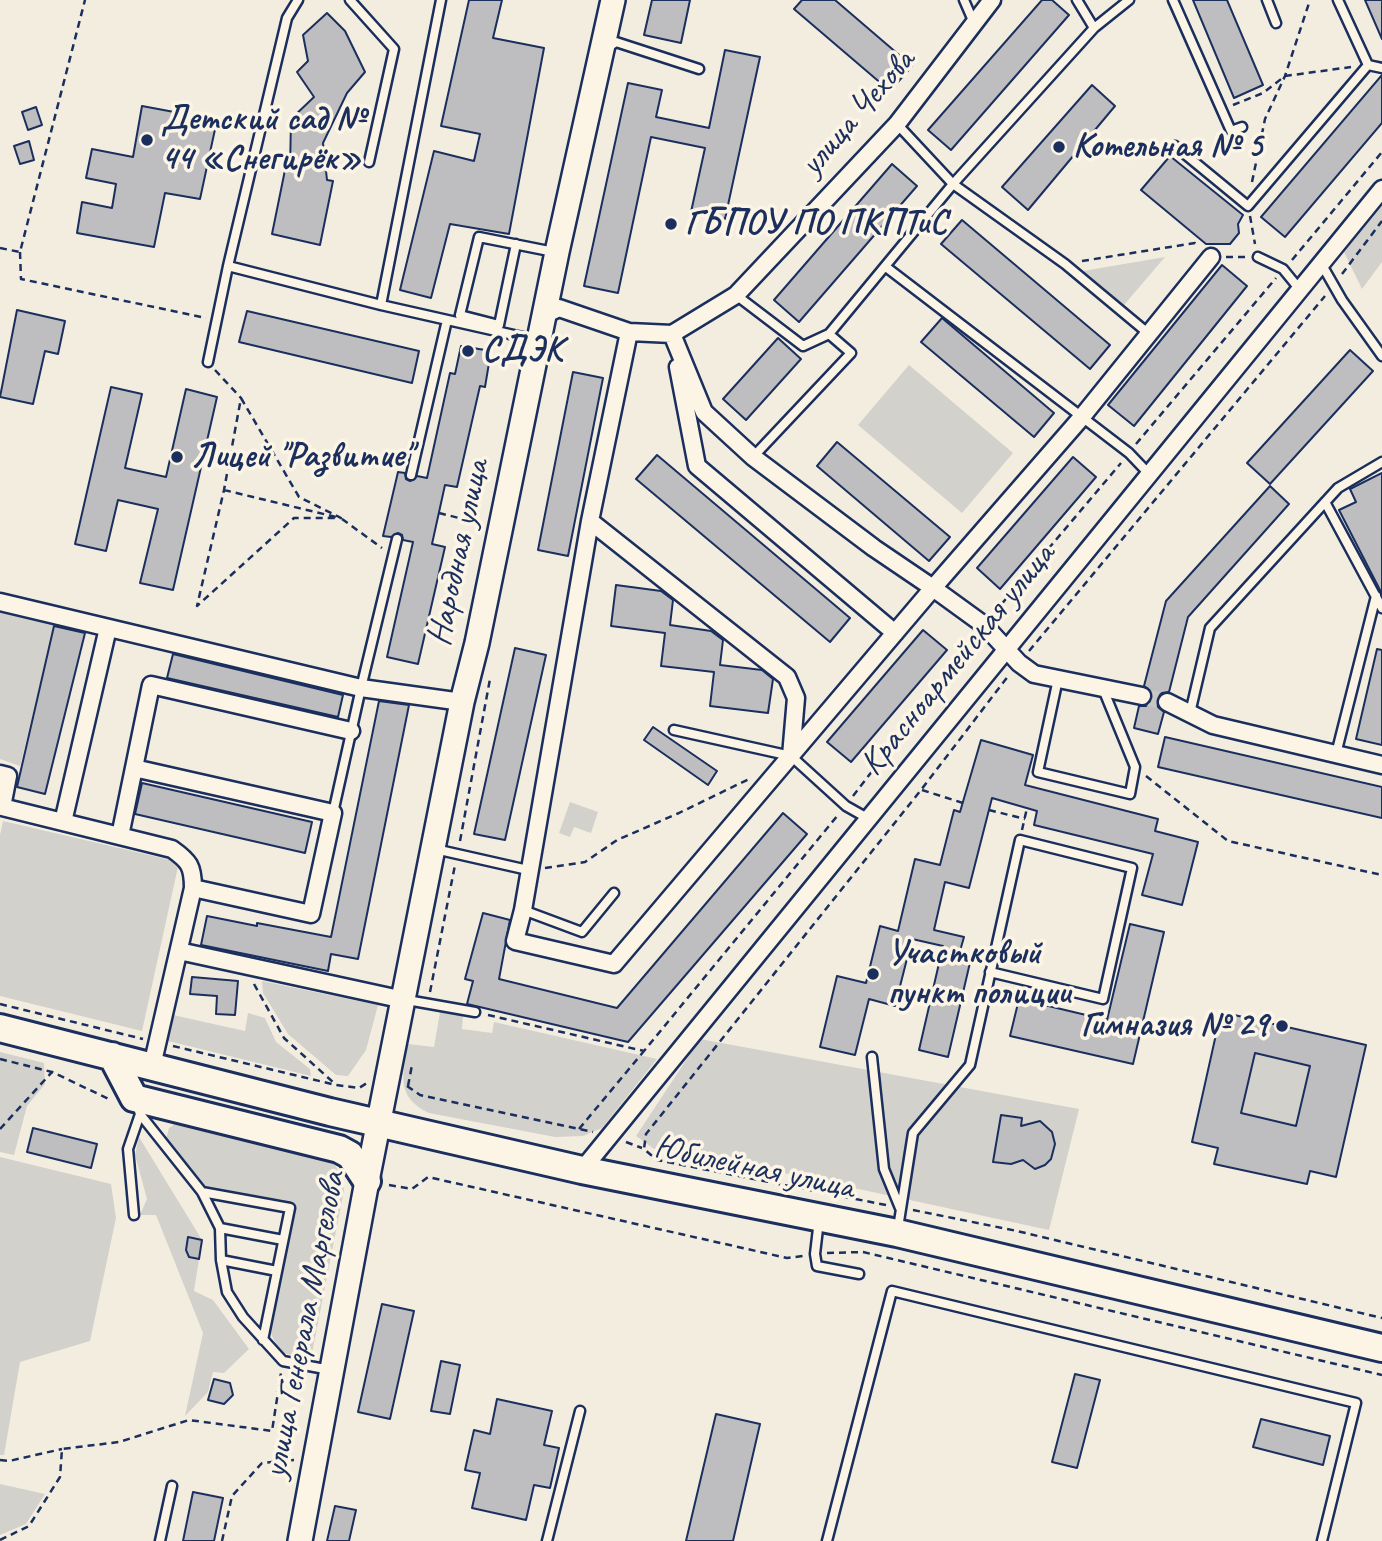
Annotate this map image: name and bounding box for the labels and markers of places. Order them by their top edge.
place label: Детский сад № 44 «Снегирёк» [161,99,364,181]
place label: Котельная № 5 [1073,126,1262,168]
marker: Детский сад № 44 «Снегирёк» [139,132,155,148]
marker: Котельная № 5 [1051,139,1067,155]
place label: ГБПОУ ПО ПКПТиС [685,203,947,245]
marker: ГБПОУ ПО ПКПТиС [663,216,679,232]
place label: СДЭК [482,330,562,372]
marker: СДЭК [460,343,476,359]
place label: Лицей "Развитие" [191,436,412,478]
marker: Лицей "Развитие" [169,449,185,465]
place label: Участковый пункт полиции [887,933,1070,1015]
marker: Участковый пункт полиции [865,966,881,982]
place label: Гимназия № 29 [1081,1005,1268,1047]
marker: Гимназия № 29 [1274,1018,1290,1034]

